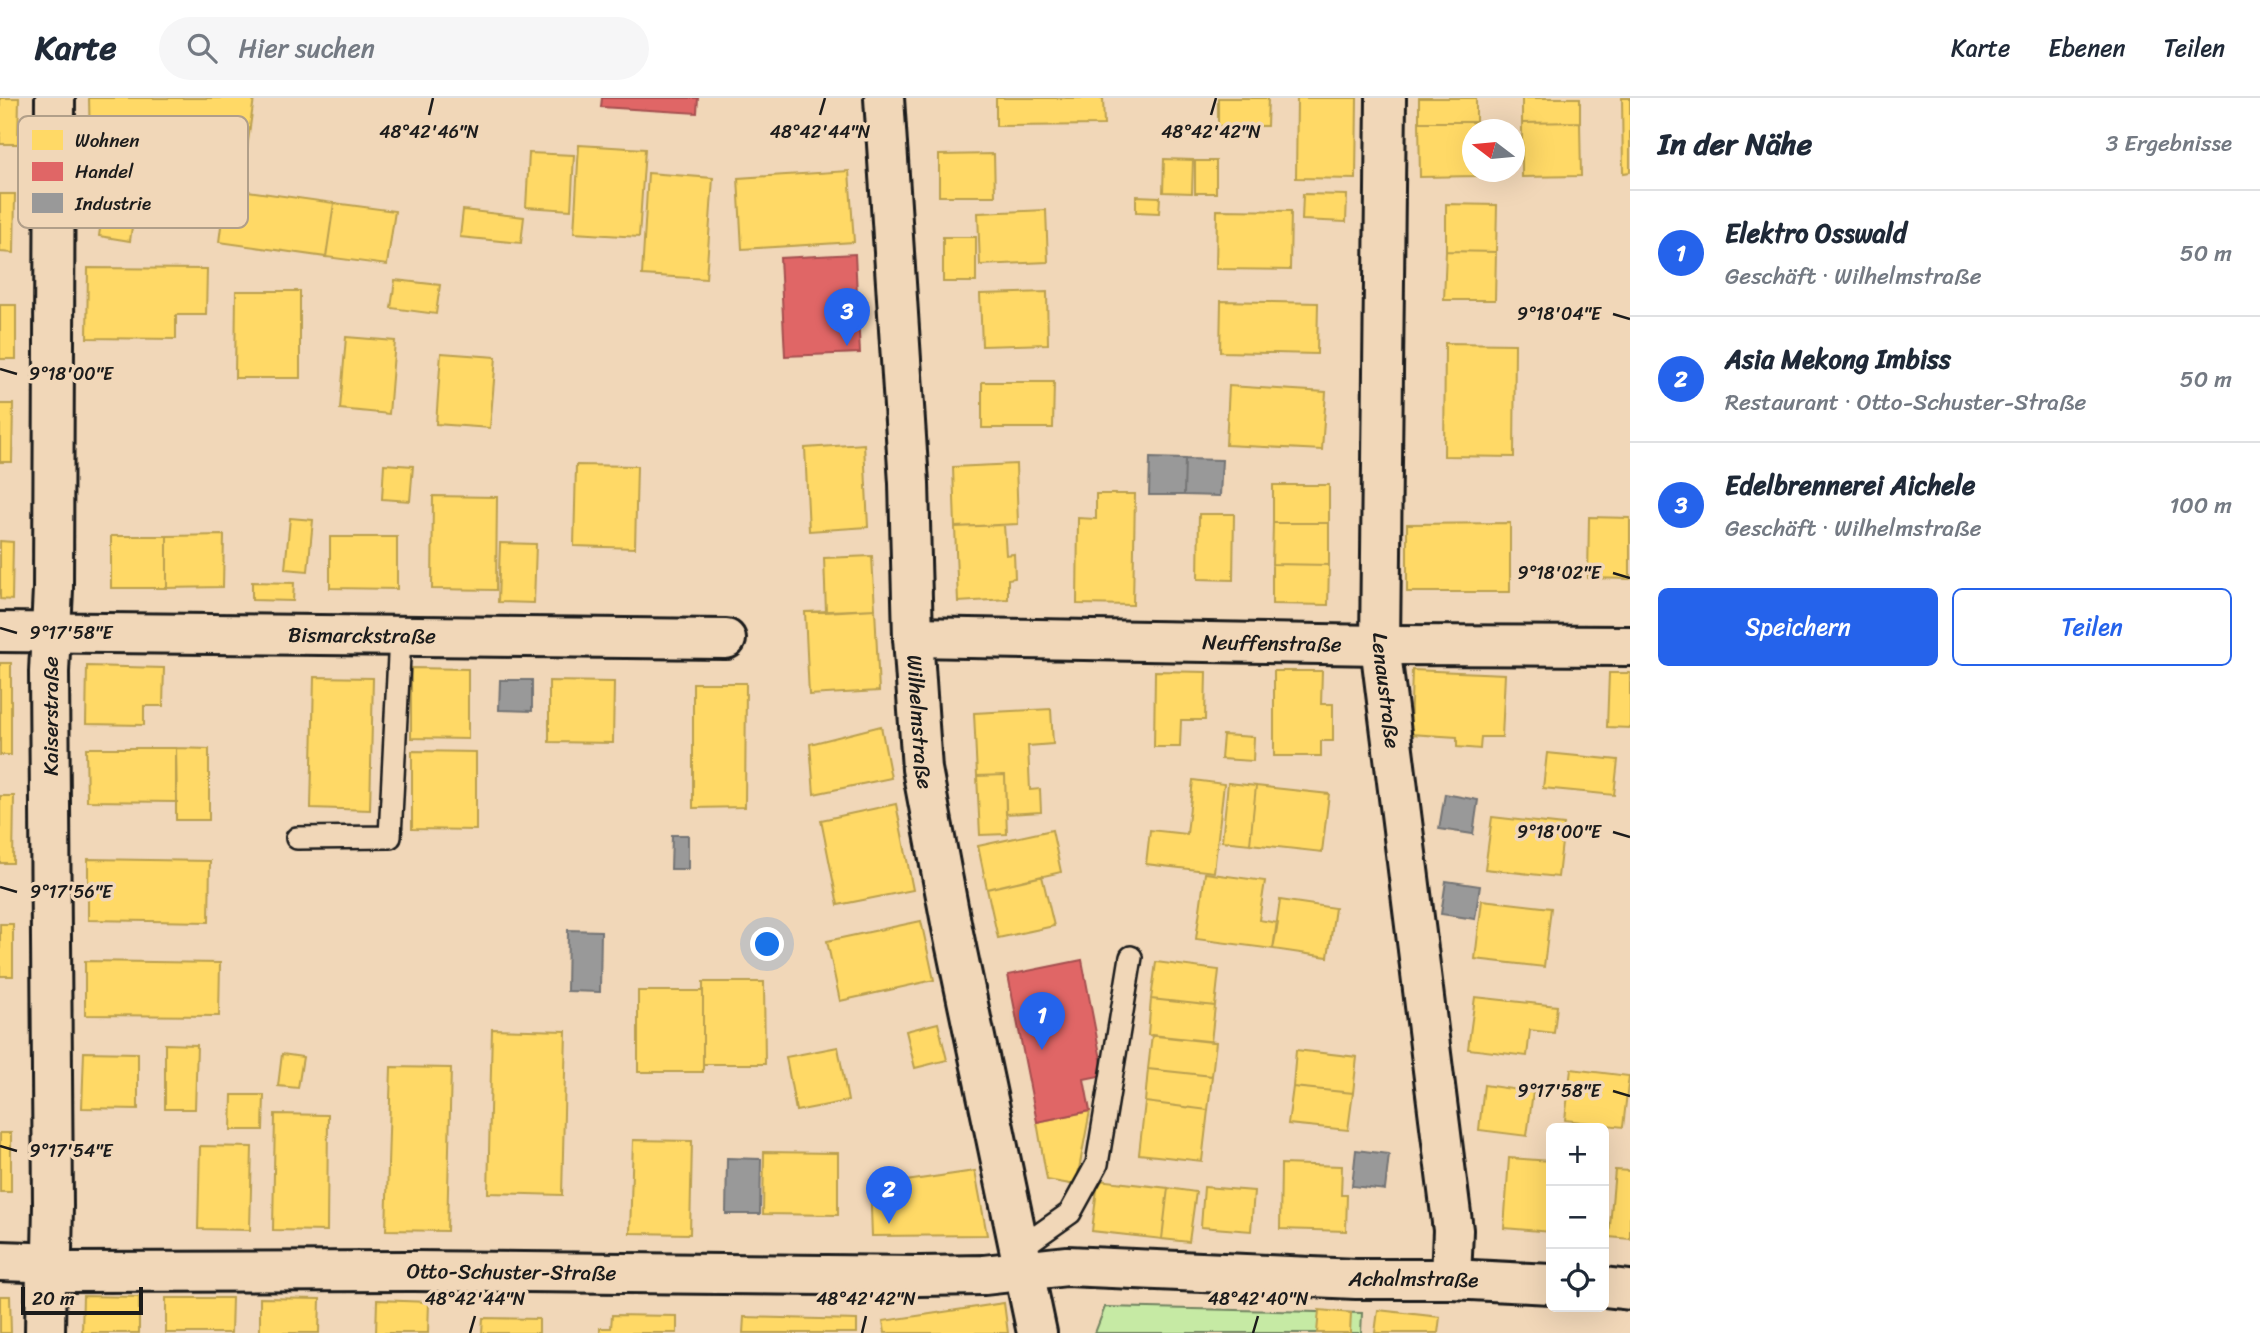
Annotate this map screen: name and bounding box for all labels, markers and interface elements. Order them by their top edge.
search box [159,17,649,80]
text: Karte [35,19,117,77]
text: Hier suchen [239,25,375,71]
text: Karte [1951,27,2010,69]
text: Ebenen [2048,27,2126,69]
text: Teilen [2164,27,2225,69]
icon: search [183,29,221,67]
legend [18,116,248,228]
text: 48°42'46"N [379,116,479,148]
text: 48°42'44"N [770,116,871,148]
text: 48°42'42"N [1161,116,1261,148]
text: In der Nähe [1658,117,1812,171]
north arrow [1462,119,1525,182]
text: 3 Ergebnisse [2106,123,2232,164]
text: Wohnen [75,124,140,157]
text: Handel [75,155,134,188]
text: Industrie [74,187,151,220]
text: Elektro Osswald [1725,210,1907,256]
text: 1 [1676,233,1686,274]
text: 50 m [2180,233,2232,274]
text: Geschäft · Wilhelmstraße [1725,256,1982,297]
pin: 3 [824,288,870,346]
text: 9°18'04"E [1517,298,1602,330]
text: Asia Mekong Imbiss [1725,336,1951,382]
text: 9°18'00"E [29,358,114,390]
text: 2 [1674,359,1688,400]
text: 50 m [2180,359,2232,400]
text: Restaurant · Otto-Schuster-Straße [1725,382,2086,423]
text: Edelbrennerei Aichele [1725,462,1975,508]
text: 3 [1675,485,1687,526]
text: 100 m [2169,485,2232,526]
text: Geschäft · Wilhelmstraße [1725,508,1982,549]
text: 9°18'02"E [1517,557,1602,589]
button: Speichern [1658,588,1938,666]
button: Teilen [1952,588,2232,666]
street label: Bismarckstraße [288,616,436,655]
text: 9°17'58"E [30,617,113,649]
street label: Neuffenstraße [1202,623,1342,663]
street label: Lenaustraße [1361,633,1412,751]
street label: Wilhelmstraße [895,654,944,792]
street label: Kaiserstraße [32,656,70,776]
text: 9°18'00"E [1517,816,1602,848]
text: 9°17'56"E [30,876,113,908]
your location [750,927,784,961]
pin: 1 [1019,992,1065,1050]
text: 9°17'58"E [1518,1075,1601,1107]
map controls [1546,1123,1609,1312]
button: + [1546,1123,1609,1186]
text: 9°17'54"E [29,1135,114,1167]
pin: 2 [866,1166,912,1224]
button: − [1546,1186,1609,1249]
button: locate [1546,1249,1609,1312]
street label: Otto-Schuster-Straße [406,1252,617,1292]
street label: Achalmstraße [1347,1260,1480,1299]
text: 20 m [32,1282,75,1315]
text: 48°42'44"N [425,1283,526,1315]
text: 48°42'42"N [816,1283,916,1315]
text: 48°42'40"N [1208,1283,1309,1315]
scale bar [21,1284,144,1316]

